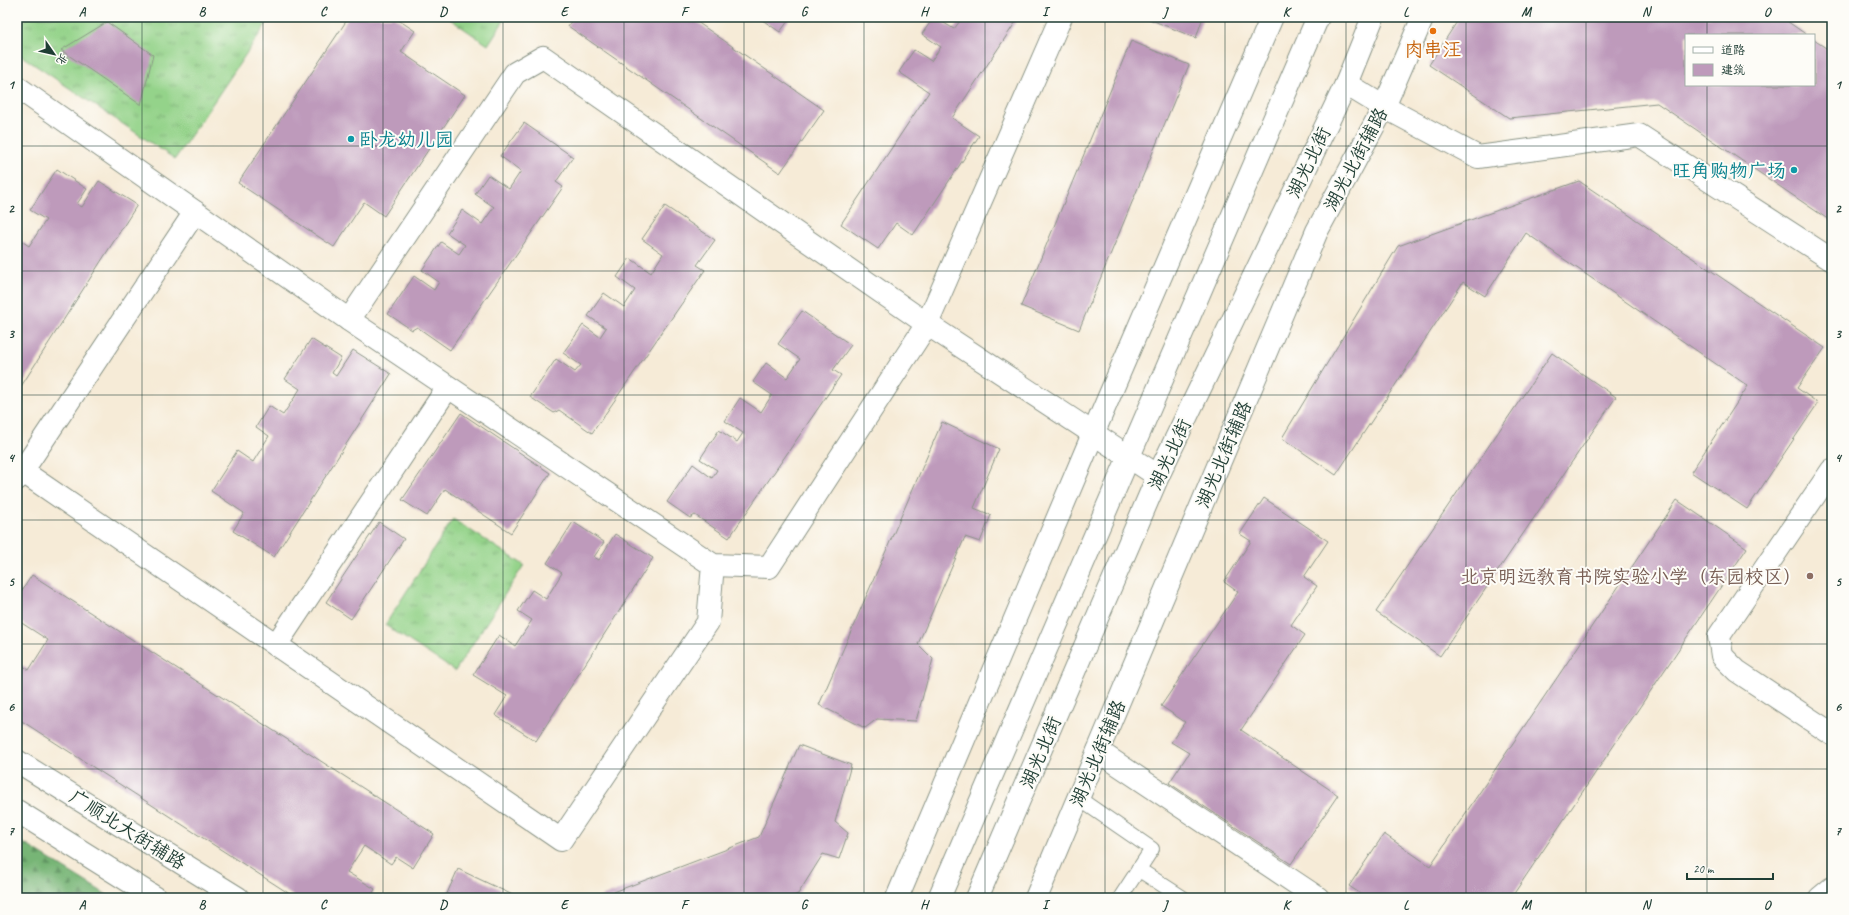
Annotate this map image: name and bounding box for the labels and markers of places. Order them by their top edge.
marker: 肉串汪 [1428,26,1438,36]
place label: 肉串汪 [1404,38,1462,62]
place label: 卧龙幼儿园 [359,128,454,152]
marker: 卧龙幼儿园 [346,134,356,144]
place label: 旺角购物广场 [1672,159,1786,183]
marker: 旺角购物广场 [1789,165,1799,175]
place label: 北京明远教育书院实验小学（东园校区） [1460,565,1802,589]
marker: 北京明远教育书院实验小学（东园校区） [1805,571,1815,581]

